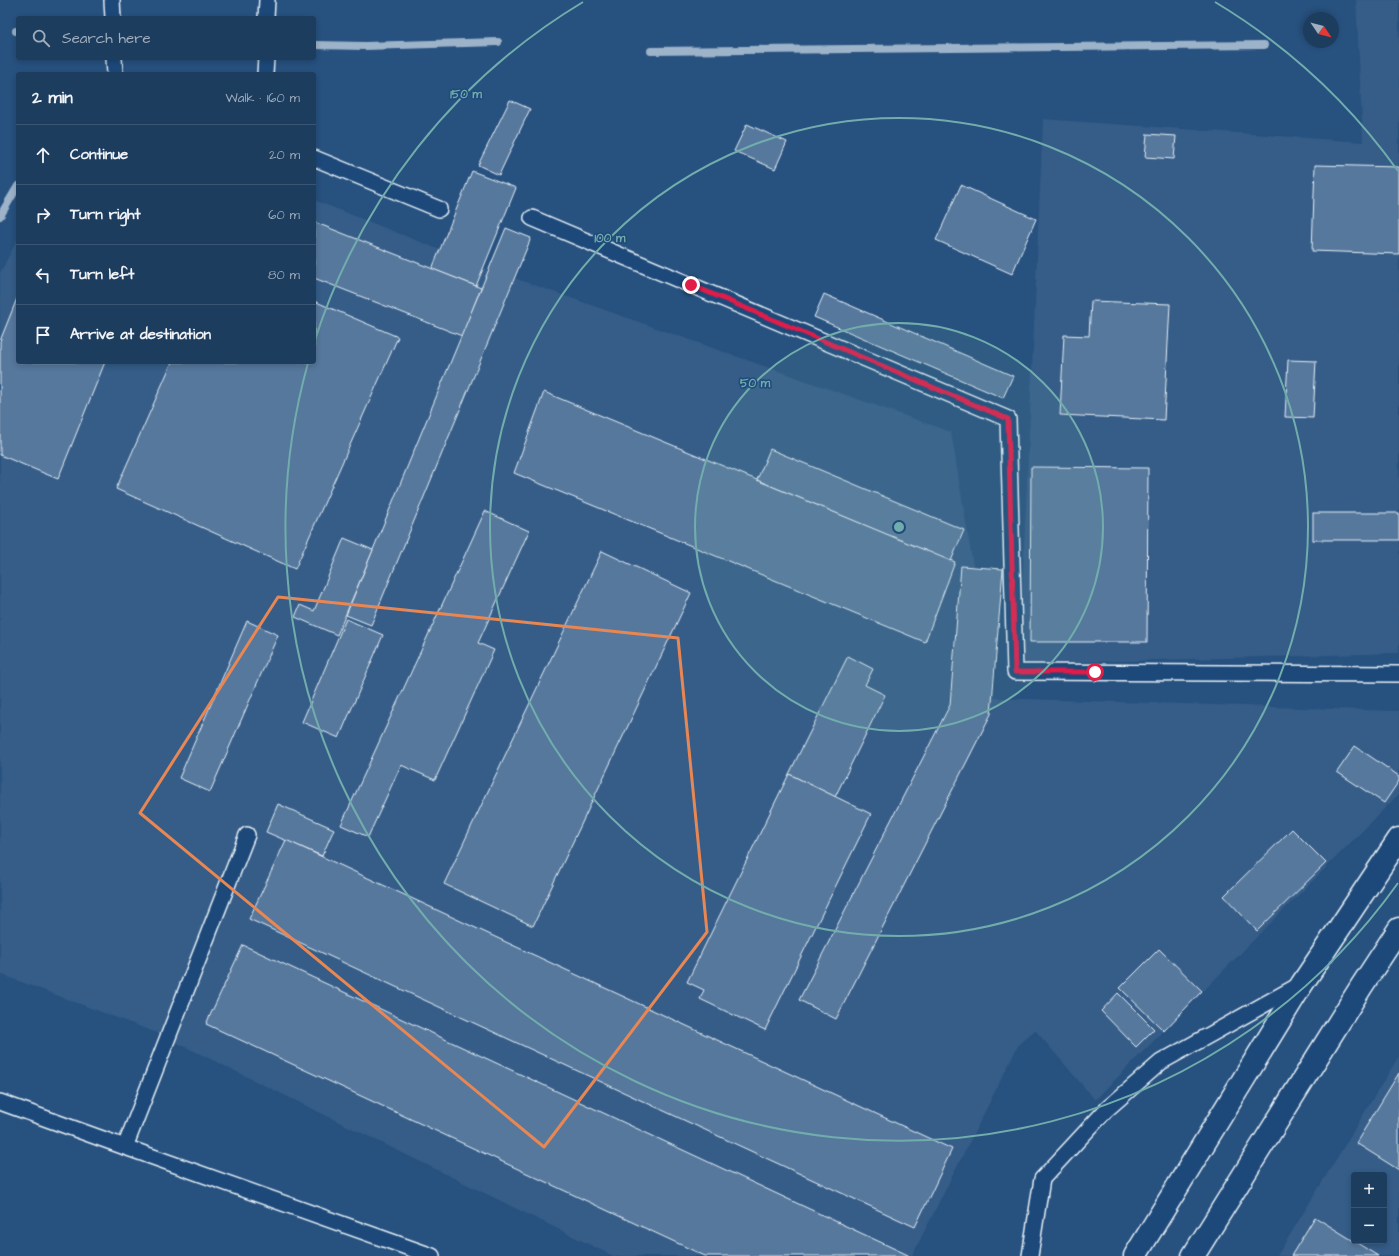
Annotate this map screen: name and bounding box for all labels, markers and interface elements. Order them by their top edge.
north arrow [1303,12,1339,48]
search box [16,16,316,60]
icon: search [30,27,52,49]
text: Search here [62,28,151,49]
text: 2 min [32,86,73,110]
text: 150 m [450,86,483,103]
text: Walk · 160 m [226,89,300,107]
icon: ahead [32,144,54,166]
text: Continue [70,144,128,165]
text: 20 m [269,146,300,164]
icon: right [32,204,54,226]
text: Turn right [70,204,141,225]
text: 60 m [268,206,300,224]
text: 100 m [595,230,626,247]
icon: left [32,264,54,286]
text: Turn left [70,264,134,285]
text: 80 m [268,266,300,284]
route end [682,276,700,294]
icon: arrive [32,324,54,346]
text: Arrive at destination [70,324,211,345]
text: 50 m [740,375,771,392]
centre of rings [892,520,906,534]
route start [1086,663,1104,681]
map controls [1351,1172,1387,1244]
button: + [1351,1172,1387,1208]
button: − [1351,1208,1387,1244]

